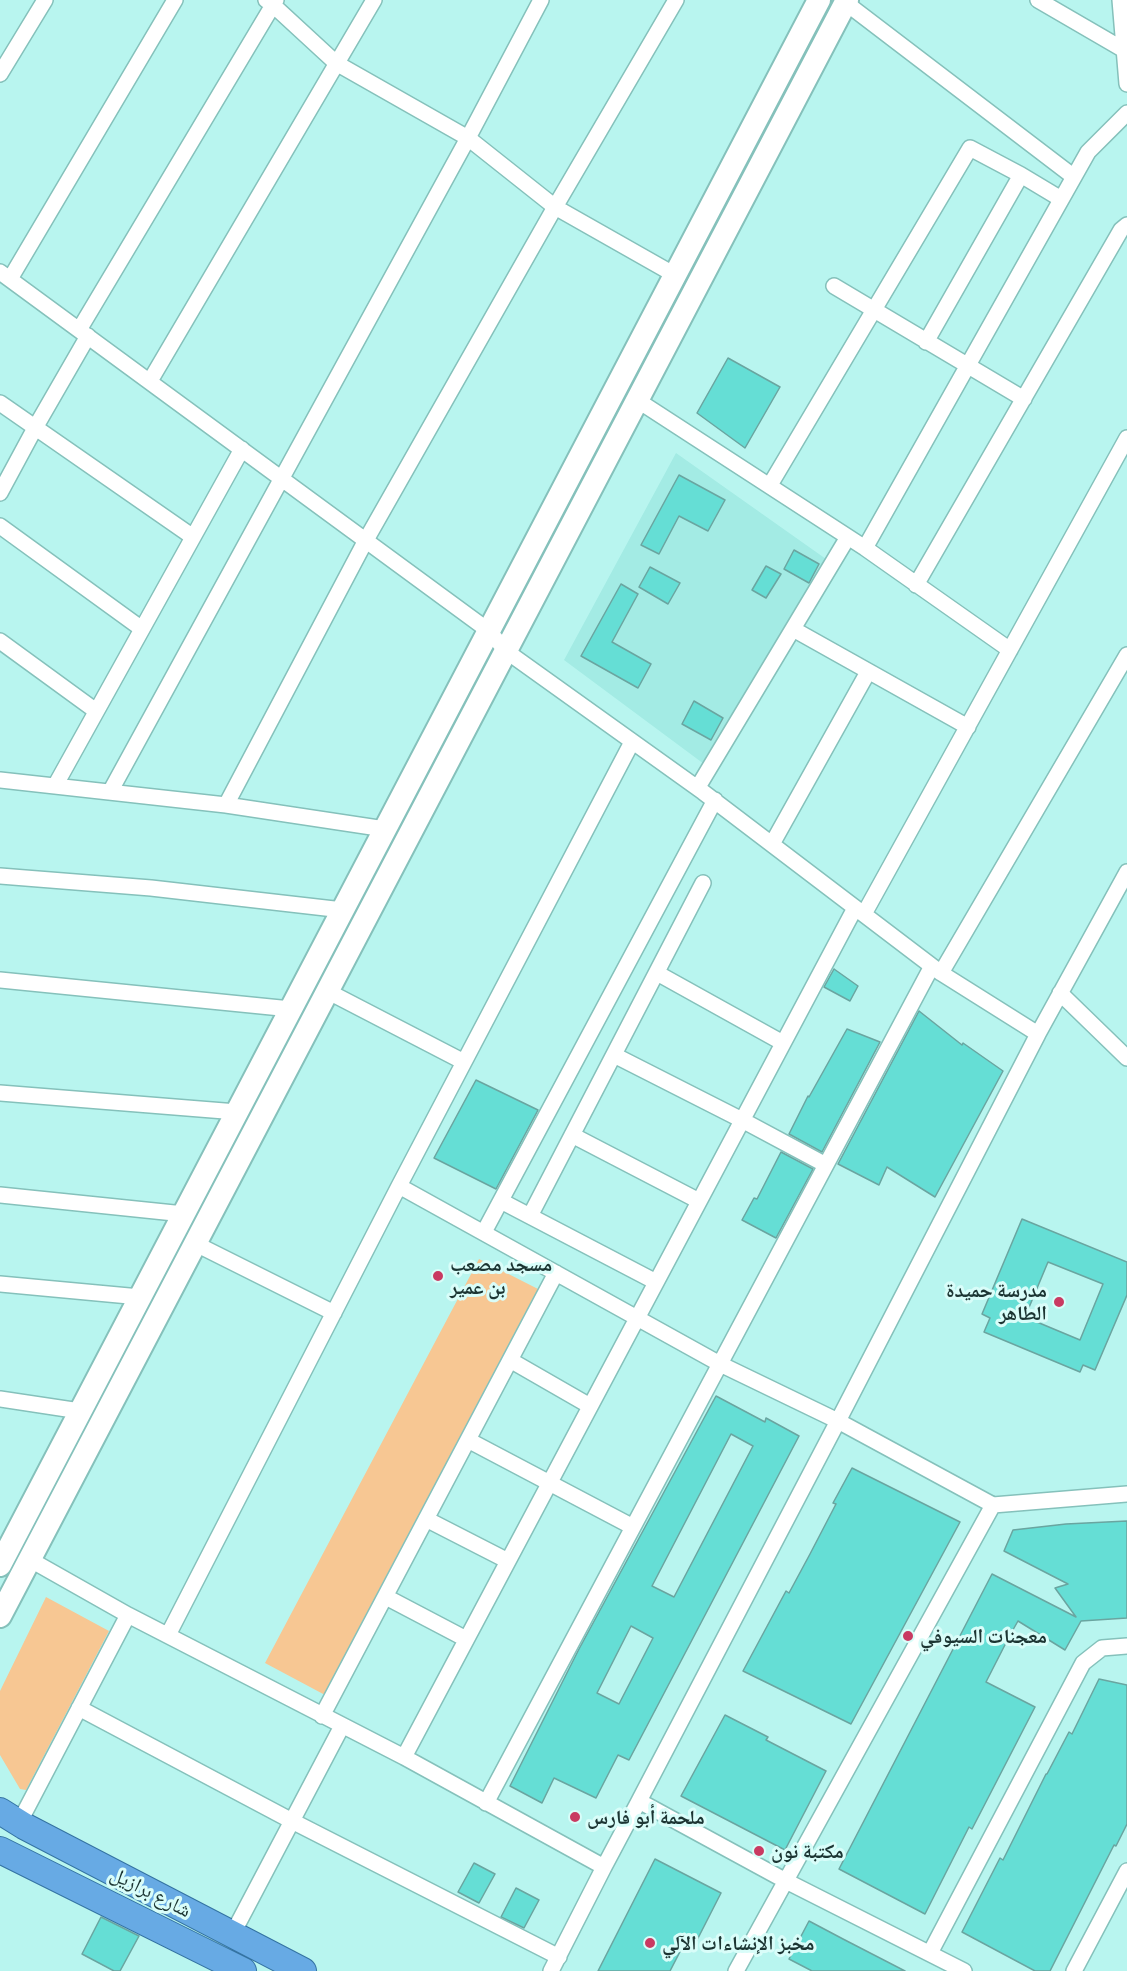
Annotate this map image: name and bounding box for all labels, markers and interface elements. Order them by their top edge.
place label: مسجد مصعب بن عمير [450,1252,552,1299]
marker: مسجد مصعب بن عمير [431,1269,445,1283]
place label: مدرسة حميدة الطاهر [946,1278,1047,1325]
marker: مدرسة حميدة الطاهر [1052,1295,1066,1309]
place label: معجنات السيوفي [920,1624,1047,1648]
marker: معجنات السيوفي [901,1629,915,1643]
place label: ملحمة أبو فارس [587,1805,705,1829]
marker: ملحمة أبو فارس [568,1810,582,1824]
place label: مكتبة نون [771,1839,844,1863]
marker: مكتبة نون [752,1844,766,1858]
street label: شارع برازيل [107,1862,195,1922]
place label: مخبز الإنشاءات الآلي [662,1931,814,1955]
marker: مخبز الإنشاءات الآلي [643,1936,657,1950]

